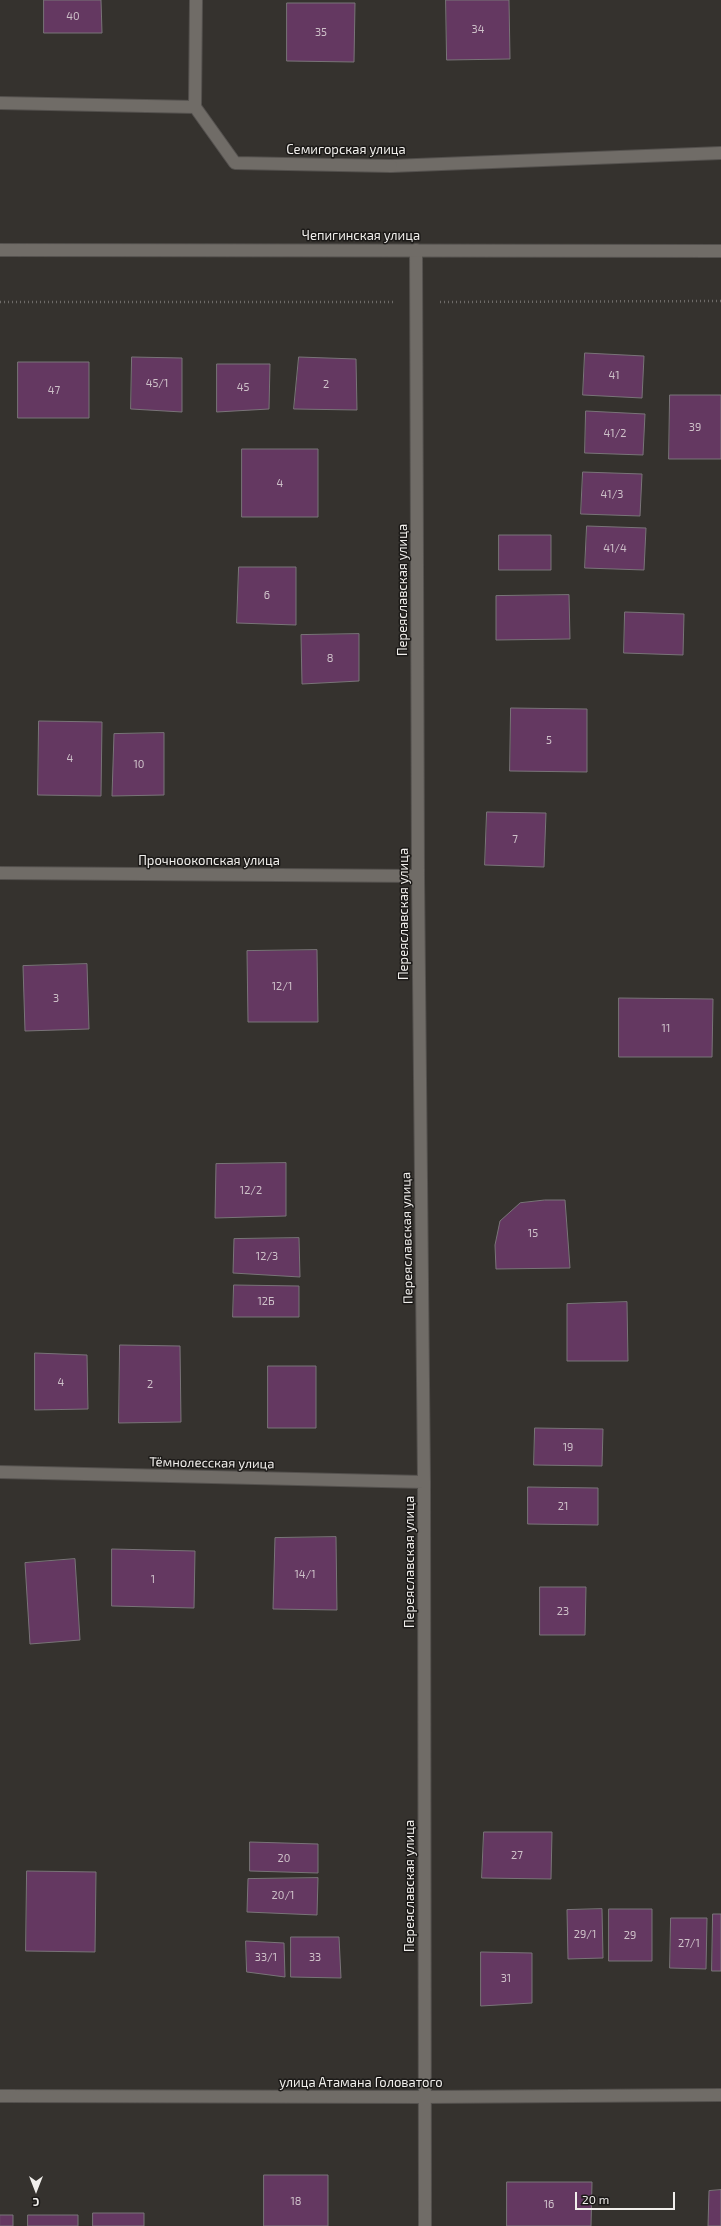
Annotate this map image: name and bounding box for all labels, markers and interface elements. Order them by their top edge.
house number: 40 [66,9,80,23]
house number: 34 [472,22,484,36]
house number: 35 [315,25,327,39]
street label: Семигорская улица [286,142,406,158]
street label: Чепигинская улица [302,228,420,244]
house number: 41 [608,368,620,382]
house number: 45/1 [146,376,168,390]
house number: 2 [323,377,329,391]
house number: 45 [237,380,249,394]
house number: 47 [48,383,60,397]
house number: 39 [689,420,701,434]
house number: 41/2 [603,426,627,440]
house number: 4 [277,476,283,490]
house number: 41/3 [601,487,623,501]
street label: Переяславская улица [395,524,411,656]
house number: 41/4 [603,541,627,555]
house number: 6 [264,588,270,602]
house number: 8 [327,651,333,665]
house number: 5 [546,733,552,747]
house number: 4 [67,751,73,765]
house number: 10 [133,757,145,771]
house number: 7 [512,832,518,846]
street label: Переяславская улица [396,848,412,980]
street label: Прочноокопская улица [138,853,280,869]
house number: 12/1 [272,979,292,993]
house number: 3 [53,991,59,1005]
house number: 11 [662,1021,670,1035]
street label: Переяславская улица [398,1172,416,1304]
house number: 12/2 [240,1183,262,1197]
house number: 15 [528,1226,538,1240]
house number: 12/3 [256,1249,278,1263]
house number: 12Б [257,1294,275,1308]
house number: 4 [58,1375,64,1389]
house number: 2 [147,1377,153,1391]
house number: 19 [563,1440,573,1454]
street label: Тёмнолесская улица [149,1454,275,1472]
street label: Переяславская улица [402,1496,418,1628]
house number: 21 [558,1499,568,1513]
house number: 14/1 [294,1567,316,1581]
house number: 1 [151,1572,155,1586]
house number: 23 [557,1604,569,1618]
street label: Переяславская улица [402,1820,418,1952]
house number: 27 [511,1848,523,1862]
house number: 20 [278,1851,290,1865]
house number: 20/1 [272,1888,294,1902]
house number: 29/1 [574,1927,596,1941]
house number: 29 [624,1928,636,1942]
house number: 27/1 [678,1936,700,1950]
house number: 33/1 [255,1950,277,1964]
house number: 33 [309,1950,321,1964]
house number: 31 [501,1971,511,1985]
street label: улица Атамана Головатого [279,2075,443,2091]
north arrow [16,2170,56,2210]
scale bar [577,2184,677,2210]
text: 20 m [582,2192,609,2206]
house number: 18 [290,2194,302,2208]
text: С [33,2196,39,2209]
house number: 16 [544,2197,554,2211]

